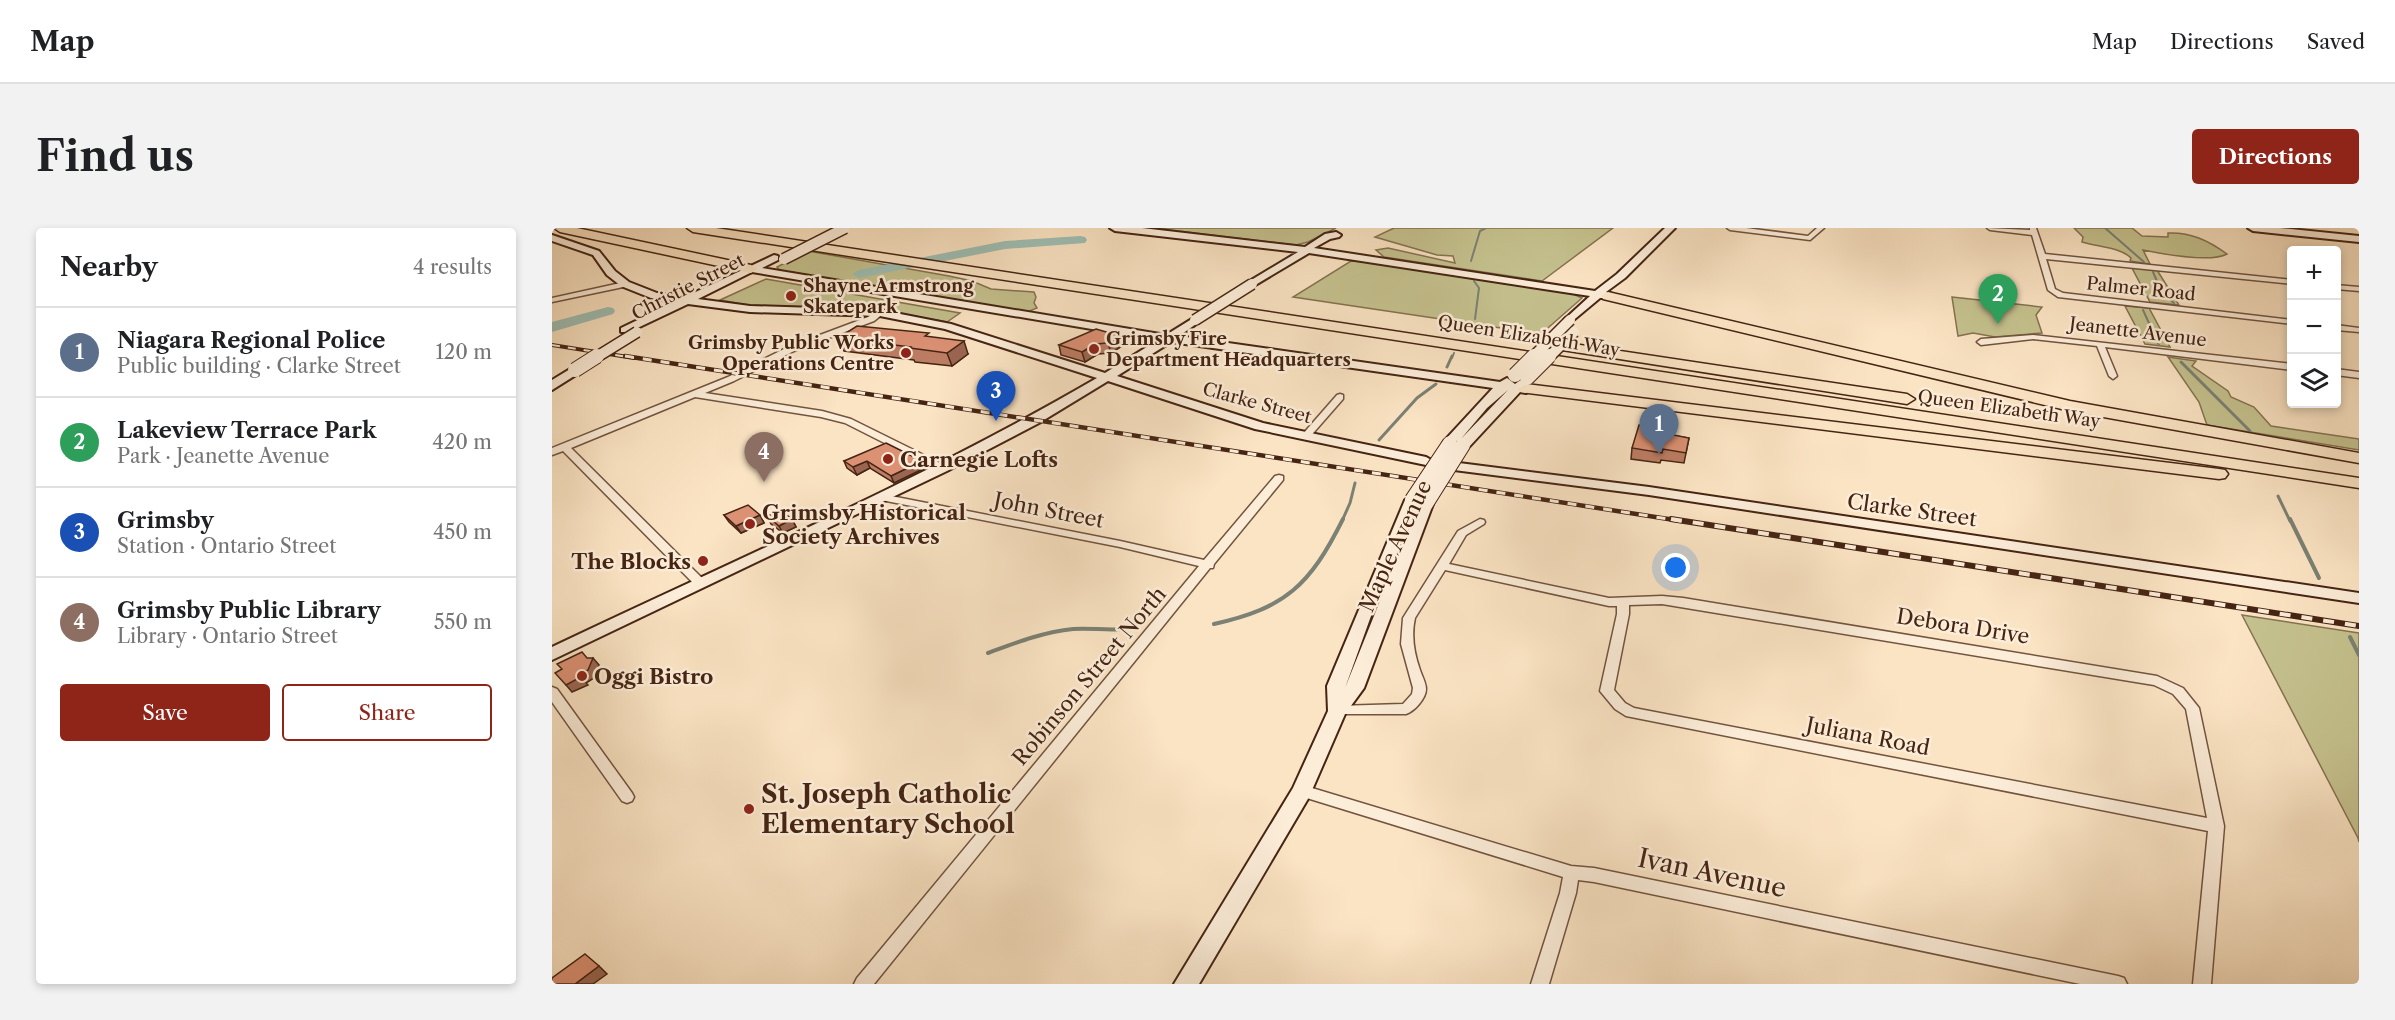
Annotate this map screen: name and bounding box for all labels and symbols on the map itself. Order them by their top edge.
street label: Christie Street [628,249,749,325]
street label: Palmer Road [2085,272,2197,306]
pin: 2 [1978,274,2018,324]
place label: Shayne Armstrong Skatepark [803,275,974,318]
marker: Shayne Armstrong Skatepark [784,289,798,303]
street label: Queen Elizabeth Way [1436,311,1623,361]
street label: Jeanette Avenue [2065,312,2208,351]
place label: Grimsby Fire Department Headquarters [1106,328,1351,371]
place label: Grimsby Public Works Operations Centre [688,332,894,375]
marker: Grimsby Fire Department Headquarters [1087,342,1101,356]
marker: Grimsby Public Works Operations Centre [899,346,913,360]
pin: 3 [976,372,1016,421]
street label: Clarke Street [1200,378,1314,428]
street label: Queen Elizabeth Way [1916,385,2103,433]
pin: 1 [1640,404,1678,454]
pin: 4 [744,432,784,482]
place label: Carnegie Lofts [900,447,1058,472]
marker: Carnegie Lofts [881,452,895,466]
street label: Maple Avenue [1354,476,1436,616]
street label: John Street [989,487,1107,533]
street label: Clarke Street [1846,489,1979,532]
place label: Grimsby Historical Society Archives [762,500,966,549]
marker: Grimsby Historical Society Archives [743,517,757,531]
place label: The Blocks [571,549,691,574]
your location [1661,553,1690,582]
marker: The Blocks [696,554,710,568]
street label: Robinson Street North [1007,582,1171,770]
street label: Debora Drive [1895,603,2031,649]
place label: Oggi Bistro [594,664,713,689]
marker: Oggi Bistro [575,669,589,683]
street label: Juliana Road [1801,711,1932,760]
place label: St. Joseph Catholic Elementary School [761,778,1015,840]
marker: St. Joseph Catholic Elementary School [742,802,756,816]
street label: Ivan Avenue [1635,842,1789,904]

